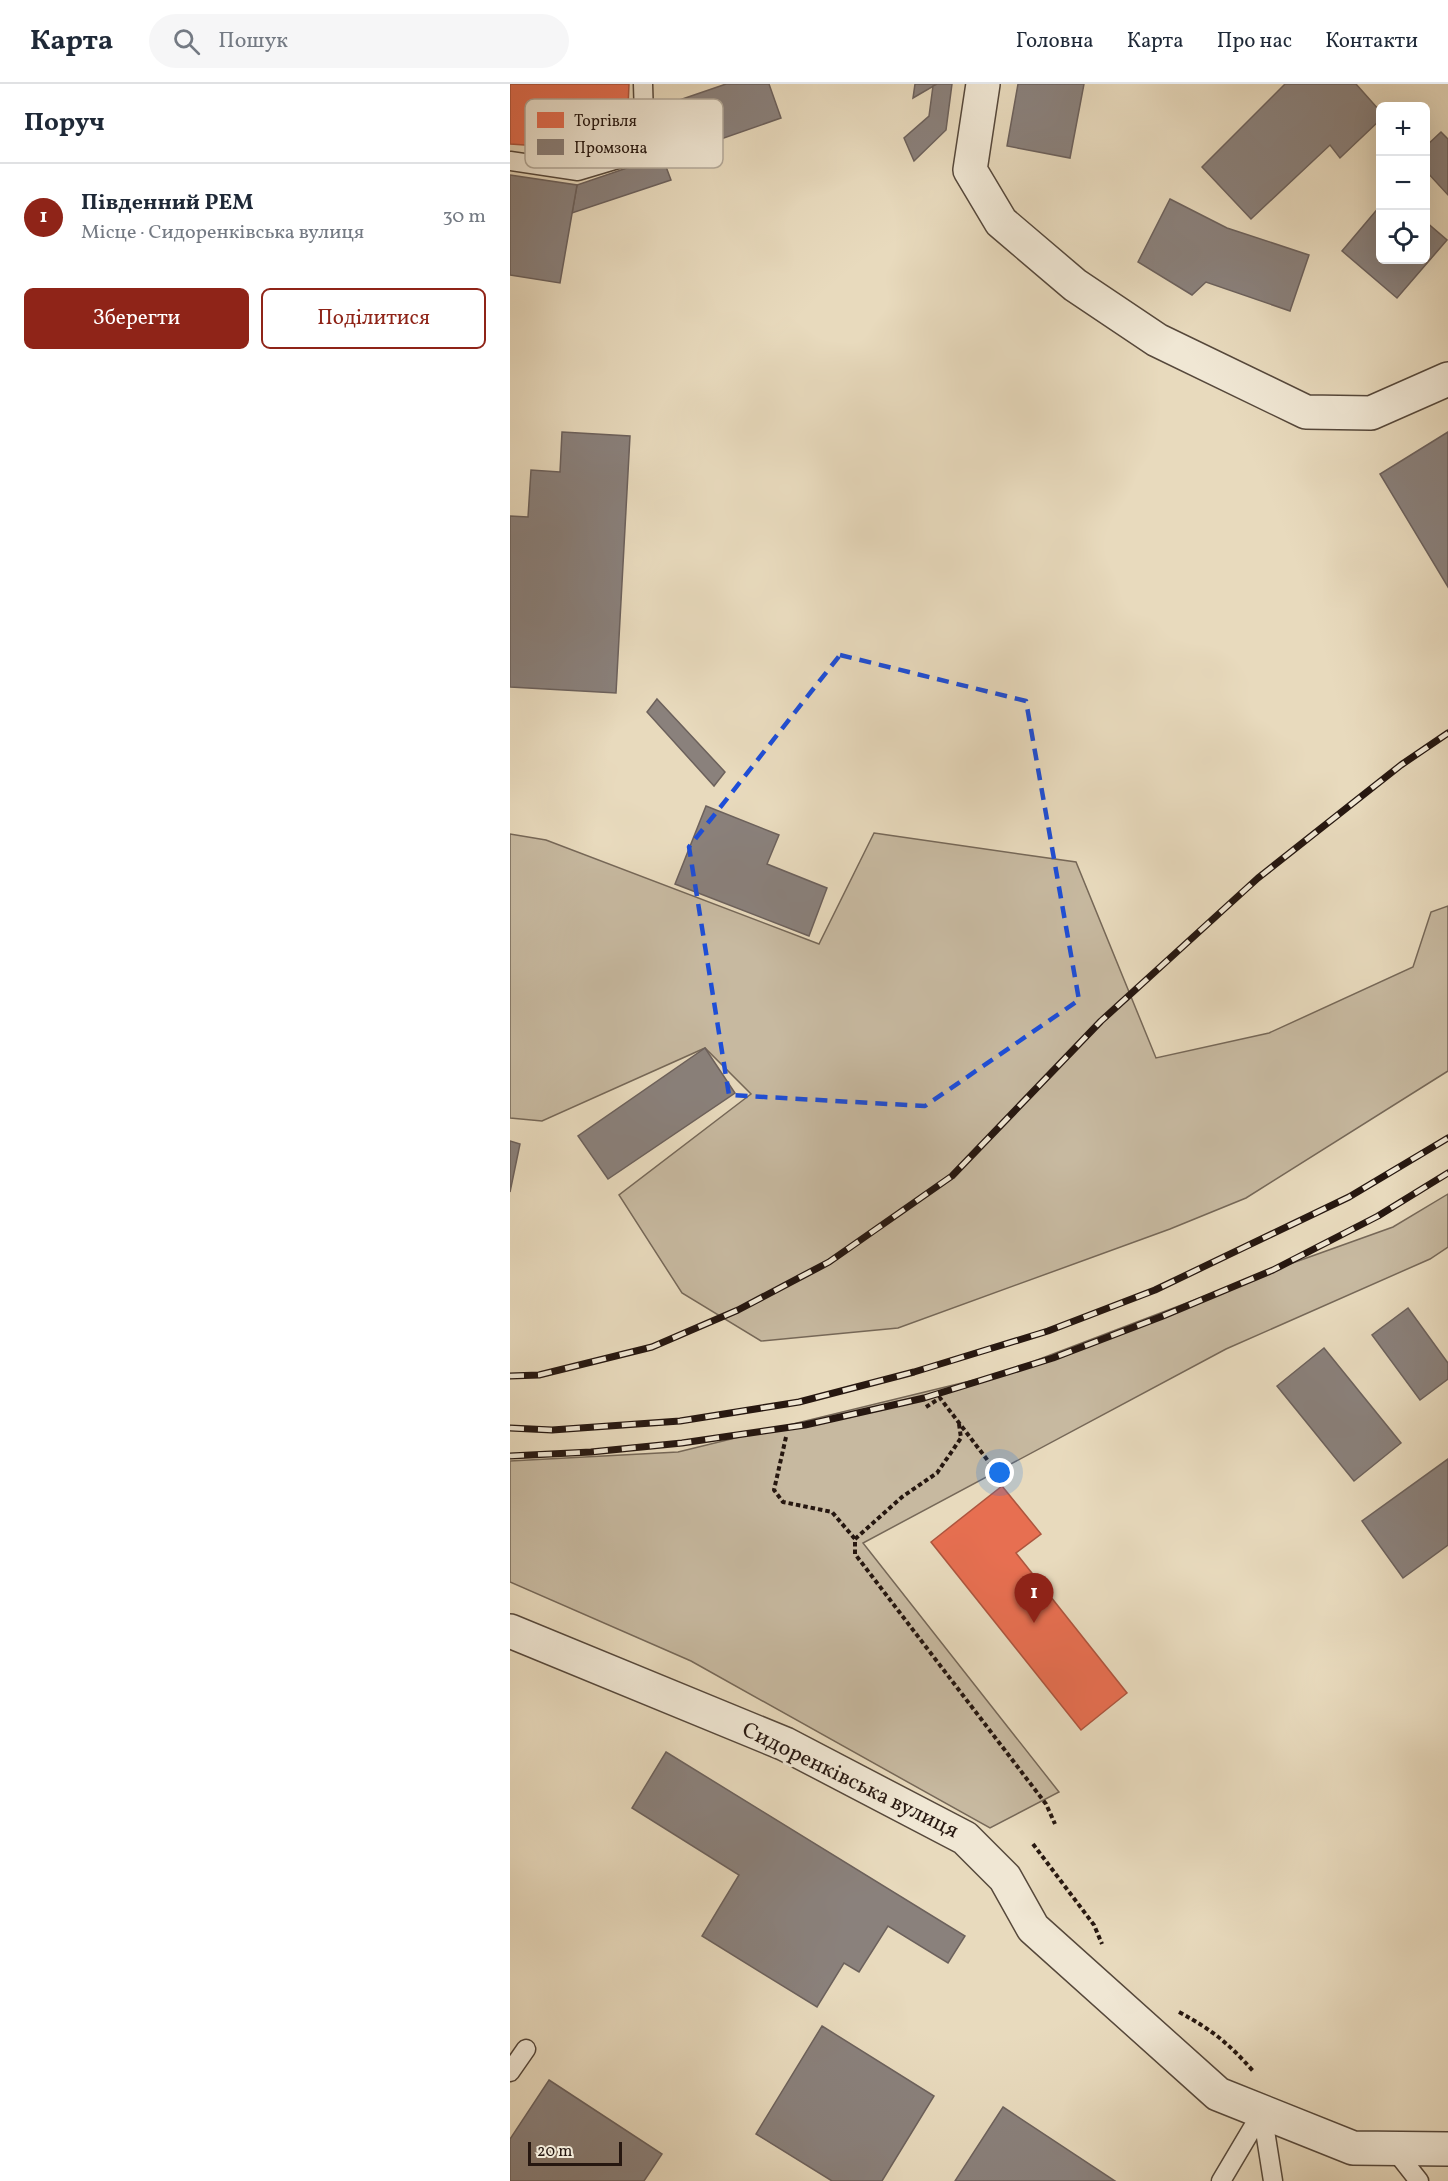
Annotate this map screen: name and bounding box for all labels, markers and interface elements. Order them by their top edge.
search box [149,14,569,68]
text: Карта [30,22,113,61]
icon: search [170,25,203,58]
text: Пошук [218,26,288,57]
text: Головна [1016,27,1094,56]
text: Карта [1127,27,1184,56]
text: Про нас [1217,27,1292,56]
text: Контакти [1325,27,1418,56]
legend [525,99,723,168]
map controls [1376,102,1430,264]
button: + [1376,102,1430,156]
text: Поруч [24,105,105,141]
text: Торгівля [574,111,637,133]
text: Промзона [574,138,647,160]
button: − [1376,156,1430,210]
text: Південний РЕМ [81,188,253,219]
text: 1 [39,203,48,231]
text: 30 m [442,203,486,231]
button: locate [1376,210,1430,264]
text: Місце · Сидоренківська вулиця [81,219,364,247]
button: Зберегти [24,288,249,349]
button: Поділитися [261,288,486,349]
your location [985,1458,1014,1487]
pin: 1 [1014,1574,1054,1623]
street label: Сидоренківська вулиця [736,1715,964,1847]
scale bar [528,2139,622,2166]
text: 20 m [537,2141,572,2163]

